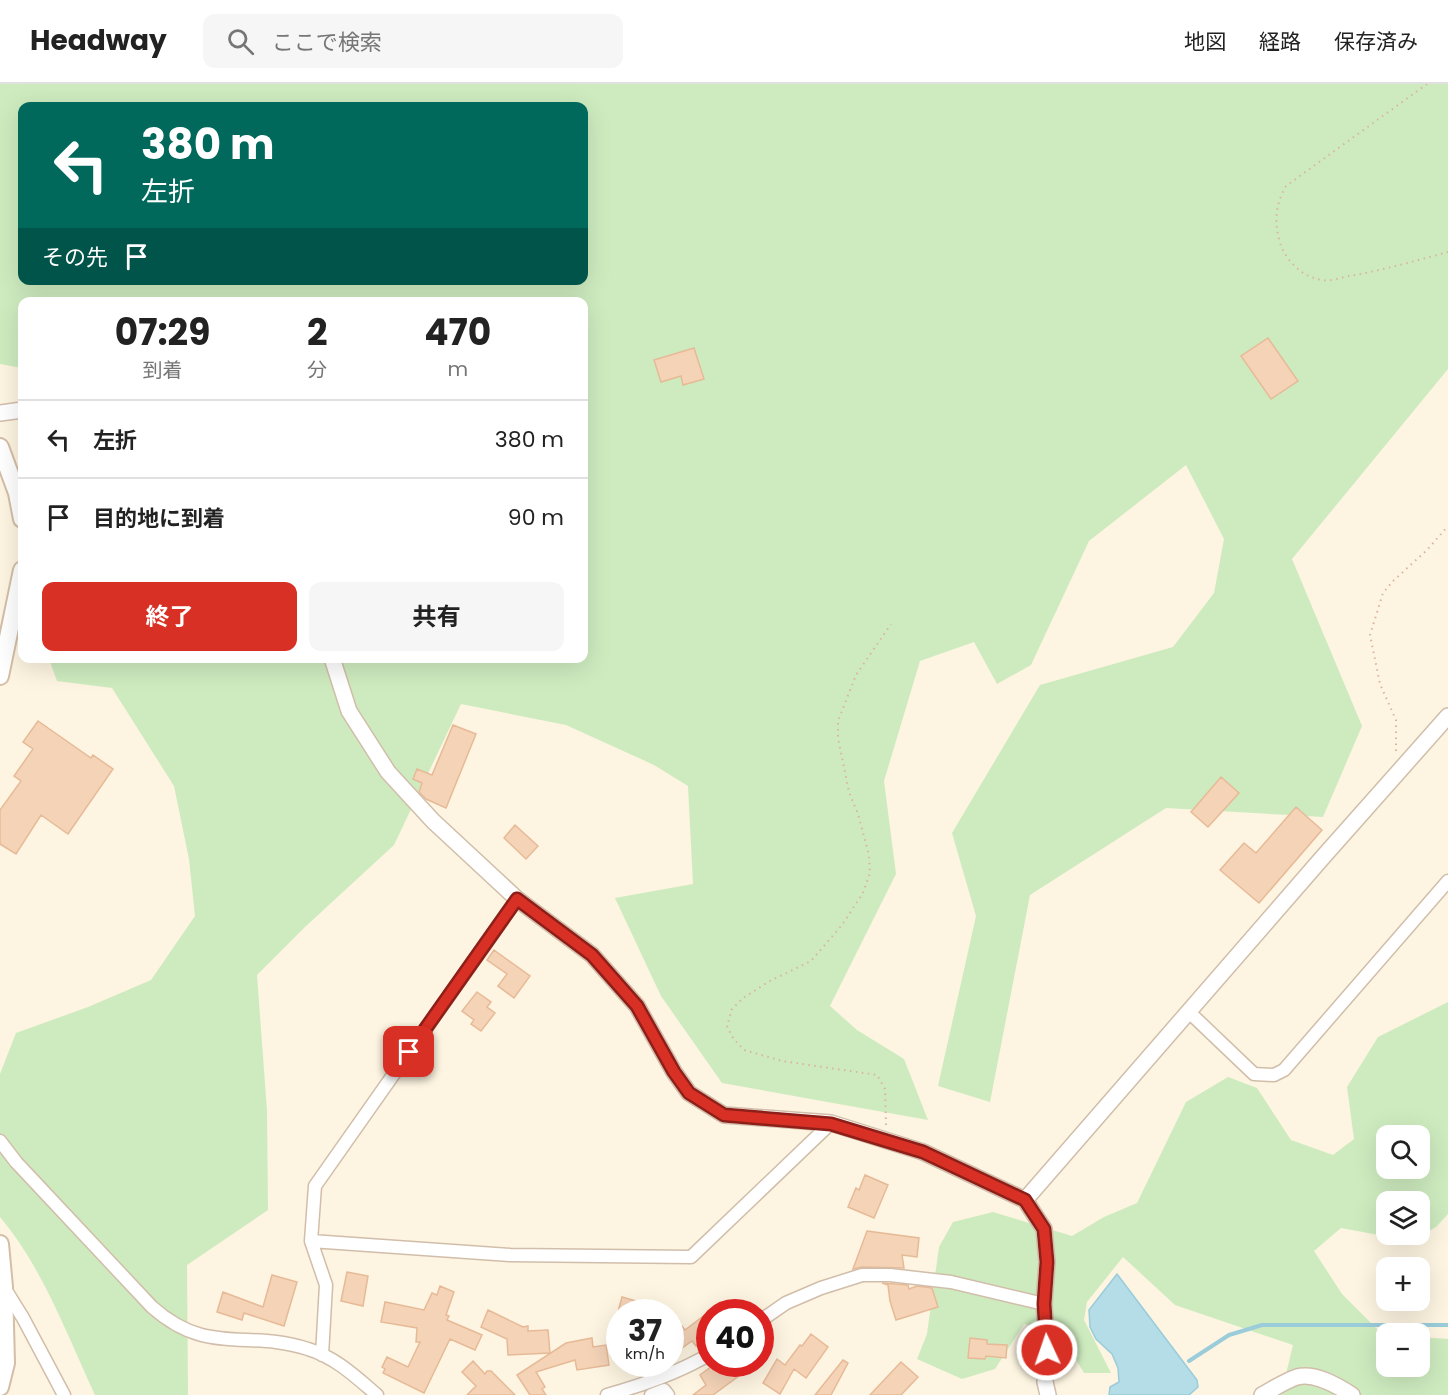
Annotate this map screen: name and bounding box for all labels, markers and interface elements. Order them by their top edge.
search box [203,14,623,68]
text: Headway [30,21,167,60]
icon: search [224,25,257,58]
text: ここで検索 [272,27,382,58]
text: 地図 [1184,27,1226,56]
text: 経路 [1259,27,1301,56]
text: 保存済み [1334,27,1418,56]
text: 380 m [141,115,274,174]
icon: left [42,126,120,204]
text: 左折 [141,173,195,210]
icon: arrive [120,240,153,273]
text: その先 [42,242,108,273]
text: 07:29 [115,307,210,358]
text: 2 [307,307,328,358]
text: 470 [424,307,491,358]
text: m [447,355,468,383]
text: 到着 [142,356,182,384]
text: 分 [307,356,327,384]
icon: left [42,423,75,456]
text: 380 m [495,424,564,455]
text: 左折 [93,425,137,456]
icon: arrive [42,501,75,534]
text: 90 m [508,502,564,533]
text: 目的地に到着 [93,503,225,534]
button: 終了 [42,582,297,651]
button: 共有 [309,582,564,651]
pin [383,1026,434,1077]
icon: arrive [392,1035,425,1068]
map controls [1376,1125,1430,1377]
button: search [1376,1125,1430,1179]
button: layers [1376,1191,1430,1245]
button: + [1376,1257,1430,1311]
speed limit sign: 40 [696,1299,774,1377]
text: 37 [628,1309,662,1352]
position arrow [1015,1318,1079,1382]
button: − [1376,1323,1430,1377]
text: km/h [625,1343,665,1364]

